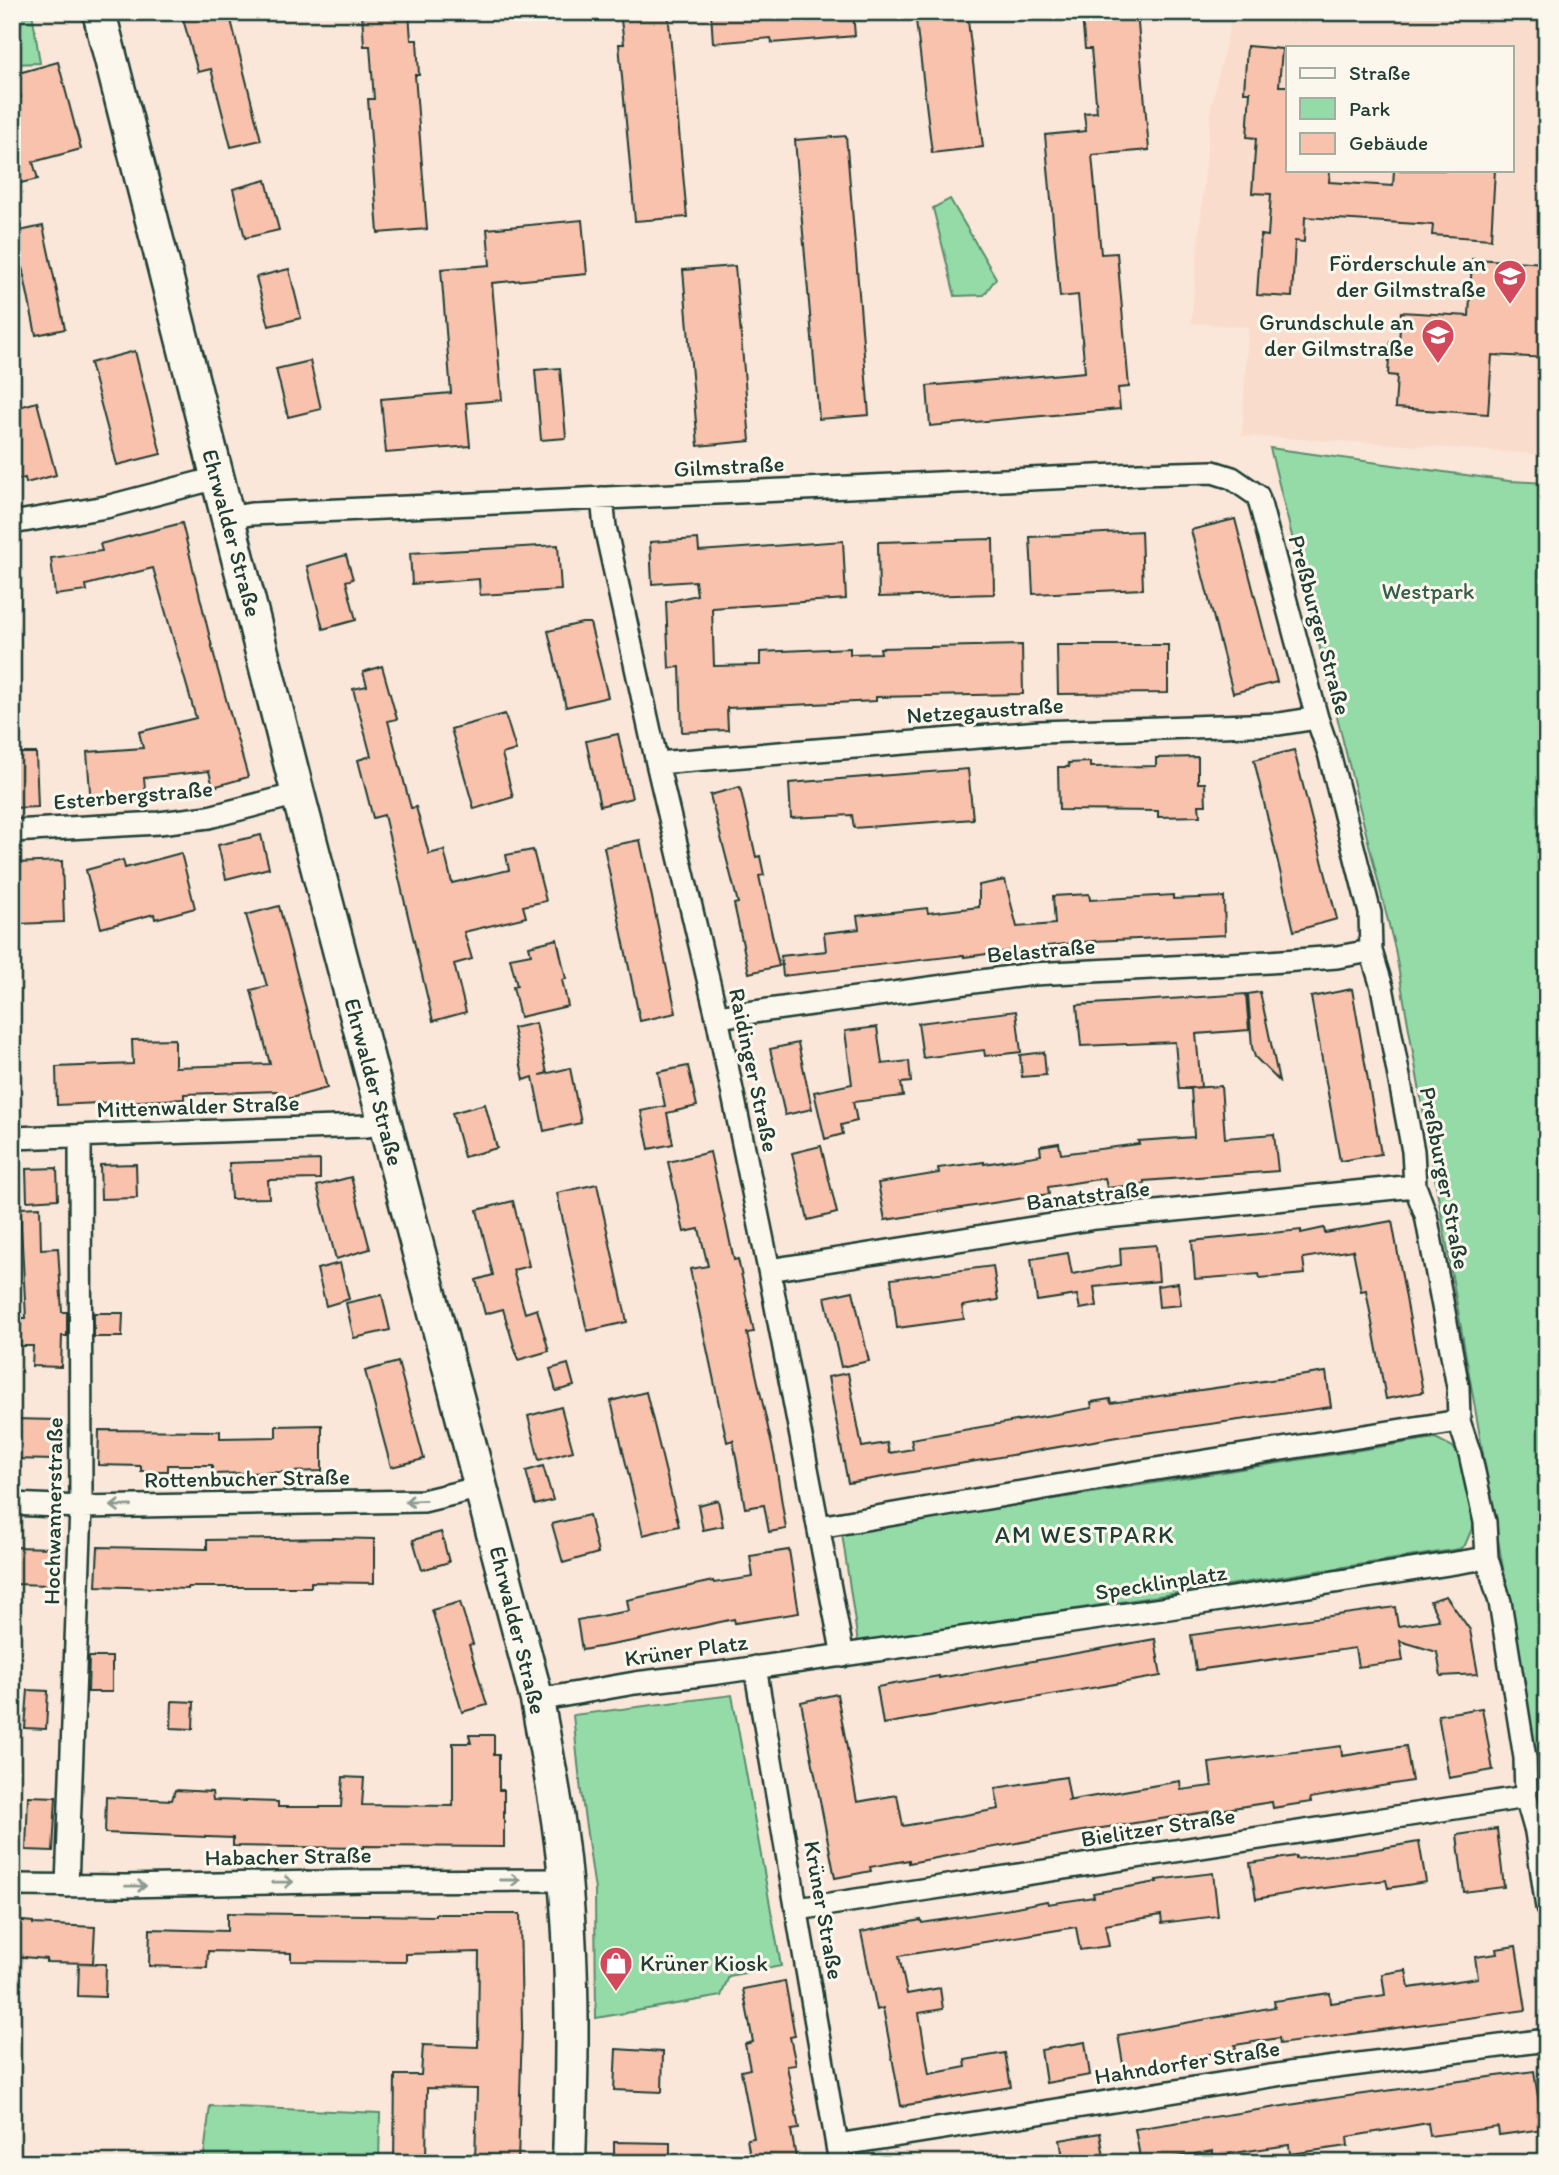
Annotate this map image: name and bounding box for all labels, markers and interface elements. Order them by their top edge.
legend [1286,46,1514,172]
text: Straße [1349,60,1410,85]
text: Park [1349,96,1391,121]
text: Gebäude [1349,130,1428,155]
place label: Förderschule an der Gilmstraße [1329,249,1486,303]
school or university icon: Förderschule an der Gilmstraße [1491,257,1529,306]
place label: Grundschule an der Gilmstraße [1259,308,1414,362]
school or university icon: Grundschule an der Gilmstraße [1419,316,1457,365]
street label: Ehrwalder Straße [196,446,268,620]
street label: Gilmstraße [673,449,785,483]
street label: Preßburger Straße [1282,532,1358,718]
park label: Westpark [1381,577,1475,605]
street label: Netzegaustraße [905,691,1065,729]
street label: Esterbergstraße [52,774,214,816]
street label: Belastraße [986,931,1096,969]
street label: Raidinger Straße [723,986,785,1154]
street label: Ehrwalder Straße [338,995,410,1169]
street label: Preßburger Straße [1414,1084,1476,1272]
street label: Mittenwalder Straße [96,1088,300,1124]
street label: Banatstraße [1025,1174,1151,1216]
street label: Hochwannerstraße [37,1417,69,1605]
street label: Rottenbucher Straße [144,1462,350,1494]
one-way arrow [404,1495,427,1508]
one-way arrow [109,1500,132,1513]
district label: AM WESTPARK [995,1520,1175,1549]
street label: Ehrwalder Straße [484,1543,552,1717]
street label: Specklinplatz [1093,1558,1229,1606]
street label: Krüner Platz [623,1627,750,1672]
street label: Bielitzer Straße [1079,1801,1237,1853]
street label: Krüner Straße [798,1838,850,1982]
street label: Habacher Straße [204,1841,372,1871]
one-way arrow [498,1873,521,1887]
one-way arrow [271,1876,294,1889]
one-way arrow [124,1879,147,1893]
shop icon: Krüner Kiosk [597,1944,635,1993]
place label: Krüner Kiosk [640,1949,768,1977]
street label: Hahndorfer Straße [1092,2034,1282,2090]

